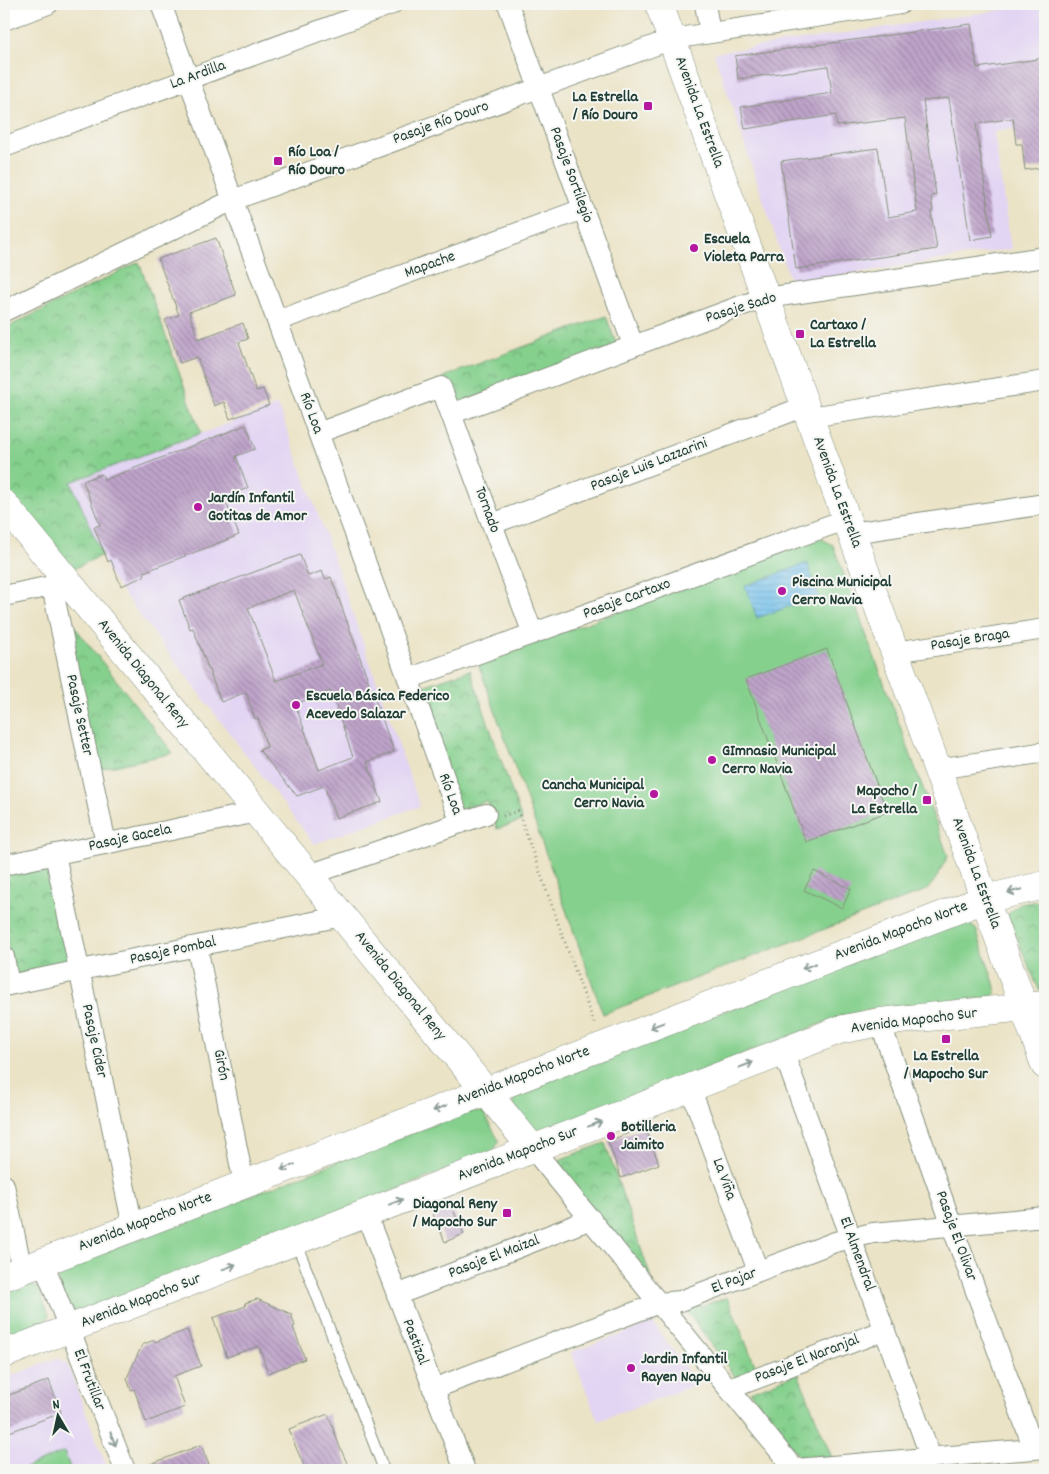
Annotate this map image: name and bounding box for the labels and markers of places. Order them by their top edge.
place label: La Estrella / Río Douro [572,86,639,127]
marker: La Estrella / Río Douro [642,100,654,112]
place label: Río Loa / Río Douro [288,141,345,182]
marker: Río Loa / Río Douro [272,155,284,167]
place label: Escuela Violeta Parra [704,228,785,269]
marker: Escuela Violeta Parra [688,242,700,254]
place label: Cartaxo / La Estrella [810,314,877,355]
marker: Cartaxo / La Estrella [794,328,806,340]
place label: Jardín Infantil Gotitas de Amor [208,487,308,528]
marker: Jardín Infantil Gotitas de Amor [192,501,204,513]
place label: Piscina Municipal Cerro Navia [792,571,892,612]
marker: Piscina Municipal Cerro Navia [776,585,788,597]
place label: Escuela Básica Federico Acevedo Salazar [306,685,449,726]
marker: Escuela Básica Federico Acevedo Salazar [290,699,302,711]
place label: GImnasio Municipal Cerro Navia [722,740,836,781]
marker: GImnasio Municipal Cerro Navia [706,754,718,766]
place label: Cancha Municipal Cerro Navia [542,774,645,815]
place label: Mapocho / La Estrella [851,780,918,821]
marker: Cancha Municipal Cerro Navia [648,788,660,800]
marker: Mapocho / La Estrella [921,794,933,806]
marker: La Estrella / Mapocho Sur [940,1033,952,1045]
place label: La Estrella / Mapocho Sur [903,1045,989,1086]
place label: Botilleria Jaimito [621,1116,677,1157]
marker: Botilleria Jaimito [605,1130,617,1142]
place label: Diagonal Reny / Mapocho Sur [412,1193,499,1234]
marker: Diagonal Reny / Mapocho Sur [501,1207,513,1219]
place label: Jardin Infantil Rayen Napu [641,1348,727,1389]
marker: Jardin Infantil Rayen Napu [625,1362,637,1374]

